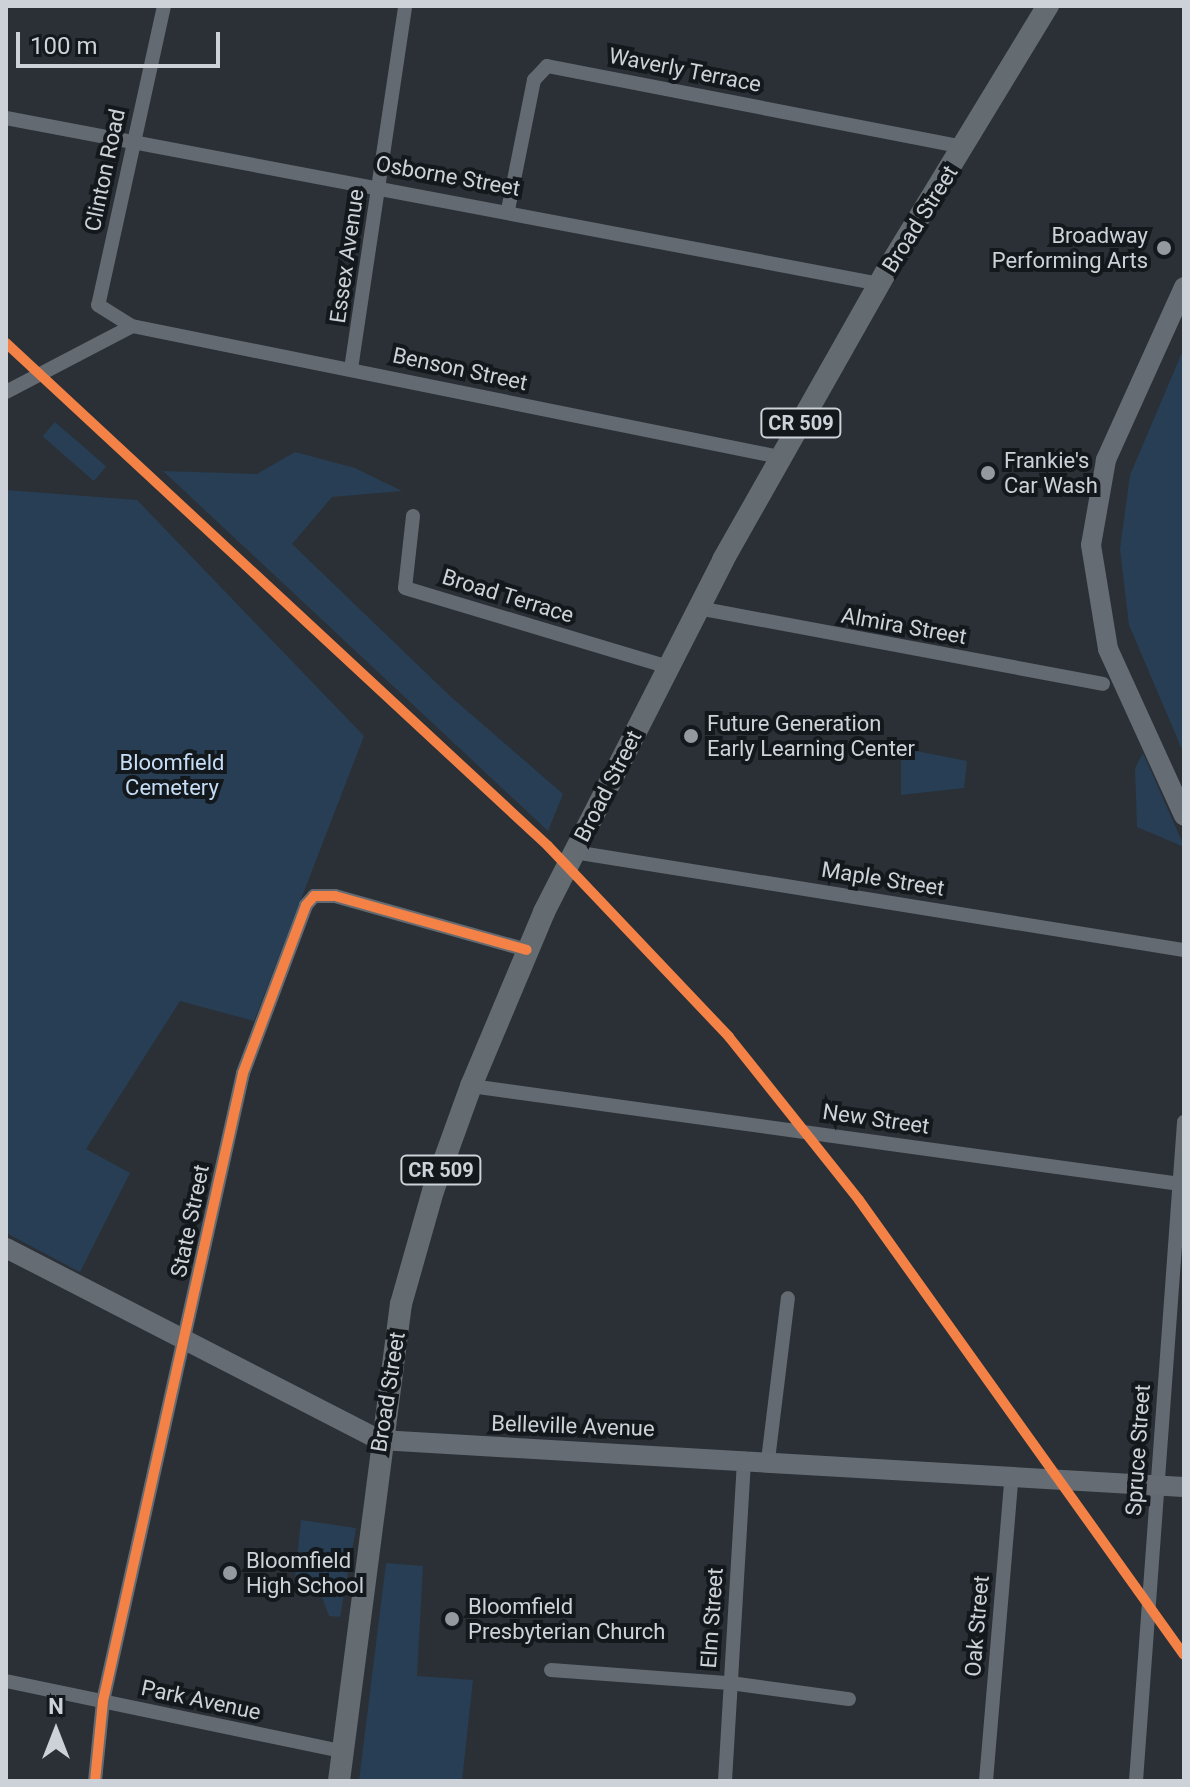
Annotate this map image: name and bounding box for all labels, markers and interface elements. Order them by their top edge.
scale bar [20,16,224,66]
text: 100 m [30,32,97,60]
street label: Waverly Terrace [606,42,764,98]
street label: Clinton Road [79,106,131,234]
street label: Osborne Street [374,150,522,202]
street label: Broad Street [877,161,963,277]
street label: Essex Avenue [325,187,369,325]
place label: Broadway Performing Arts [992,222,1148,274]
marker: Broadway Performing Arts [1155,239,1173,257]
street label: Benson Street [390,342,530,396]
road number: CR 509 [759,407,843,439]
place label: Frankie's Car Wash [1004,447,1098,498]
marker: Frankie's Car Wash [979,464,997,482]
street label: Broad Terrace [439,563,577,629]
street label: Almira Street [839,602,969,650]
place label: Future Generation Early Learning Center [707,710,915,762]
street label: Broad Street [569,726,647,846]
marker: Future Generation Early Learning Center [682,727,700,745]
park label: Bloomfield Cemetery [119,749,225,800]
street label: Maple Street [820,856,946,902]
street label: New Street [821,1098,931,1140]
road number: CR 509 [399,1154,483,1186]
street label: State Street [165,1162,215,1280]
street label: Broad Street [365,1330,411,1454]
street label: Spruce Street [1120,1383,1156,1517]
street label: Belleville Avenue [491,1410,655,1442]
place label: Bloomfield High School [246,1547,364,1598]
marker: Bloomfield High School [221,1564,239,1582]
street label: Elm Street [695,1567,729,1669]
street label: Oak Street [959,1574,995,1678]
place label: Bloomfield Presbyterian Church [468,1593,665,1644]
marker: Bloomfield Presbyterian Church [443,1610,461,1628]
street label: Park Avenue [139,1674,263,1726]
north arrow [16,1691,96,1771]
text: N [48,1694,64,1719]

